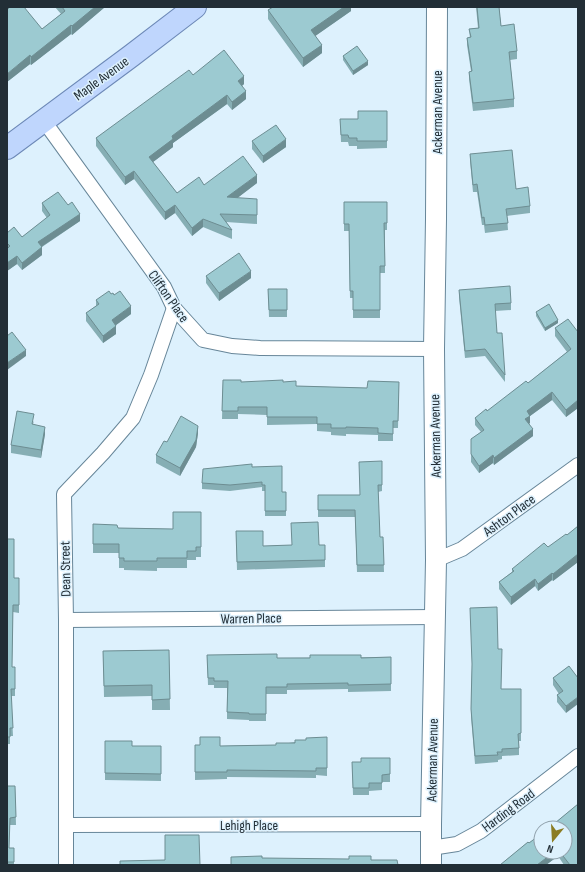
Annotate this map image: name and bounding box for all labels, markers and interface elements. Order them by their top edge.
street label: Maple Avenue [70,53,132,104]
street label: Ackerman Avenue [429,70,446,155]
street label: Clifton Place [145,267,193,326]
street label: Ackerman Avenue [426,394,445,479]
street label: Ashton Place [479,491,539,541]
street label: Dean Street [57,541,74,597]
street label: Warren Place [220,609,282,628]
street label: Ackerman Avenue [423,718,442,803]
street label: Harding Road [478,785,538,836]
street label: Lehigh Place [220,817,278,834]
north arrow [533,820,573,860]
text: N [545,842,555,856]

